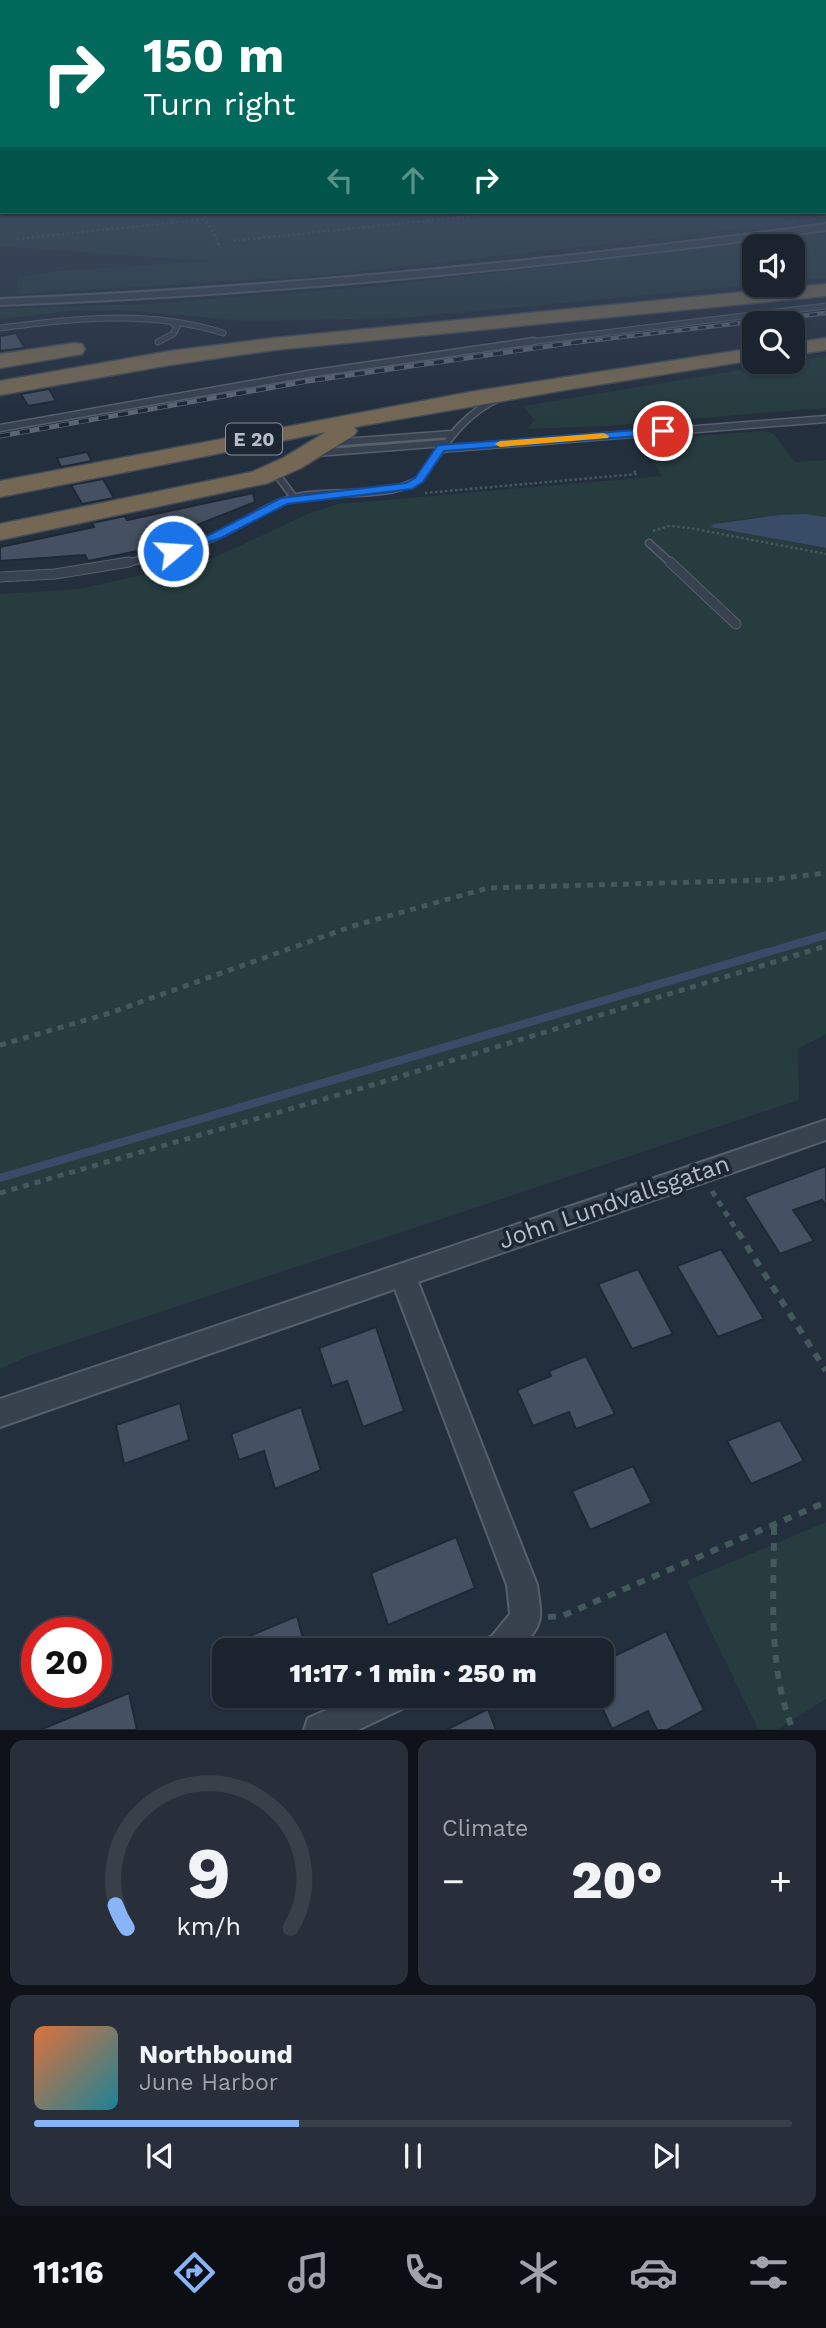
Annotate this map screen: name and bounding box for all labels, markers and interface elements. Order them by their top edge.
text: 150 m [143,26,284,84]
icon: right [28,28,119,119]
text: Turn right [143,85,295,123]
icon: left [321,161,359,199]
icon: ahead [394,161,432,199]
icon: right [467,161,505,199]
map controls [742,234,805,374]
button: sound [742,234,805,297]
button: search [742,311,805,374]
pin [633,401,693,461]
icon: arrive [644,412,682,450]
road number: E 20 [226,424,282,454]
position arrow [136,514,210,588]
street label: John Lundvallsgatan [495,1149,733,1255]
speed limit sign: 20 [21,1617,112,1708]
text: 11:17 · 1 min · 250 m [289,1658,537,1688]
text: Climate [442,1815,528,1842]
text: 9 [187,1831,231,1917]
text: 20° [571,1850,663,1911]
text: − [442,1859,465,1903]
text: + [769,1859,792,1903]
text: km/h [177,1912,241,1941]
text: Northbound [139,2039,293,2069]
text: June Harbor [139,2069,278,2096]
icon: previous [141,2137,179,2175]
icon: pause [394,2137,432,2175]
icon: next [647,2137,685,2175]
icon: directions [170,2248,219,2297]
icon: music [284,2248,333,2297]
icon: phone [399,2248,448,2297]
icon: climate [514,2248,563,2297]
icon: car [629,2248,678,2297]
icon: filters [744,2248,793,2297]
text: 11:16 [33,2253,104,2291]

